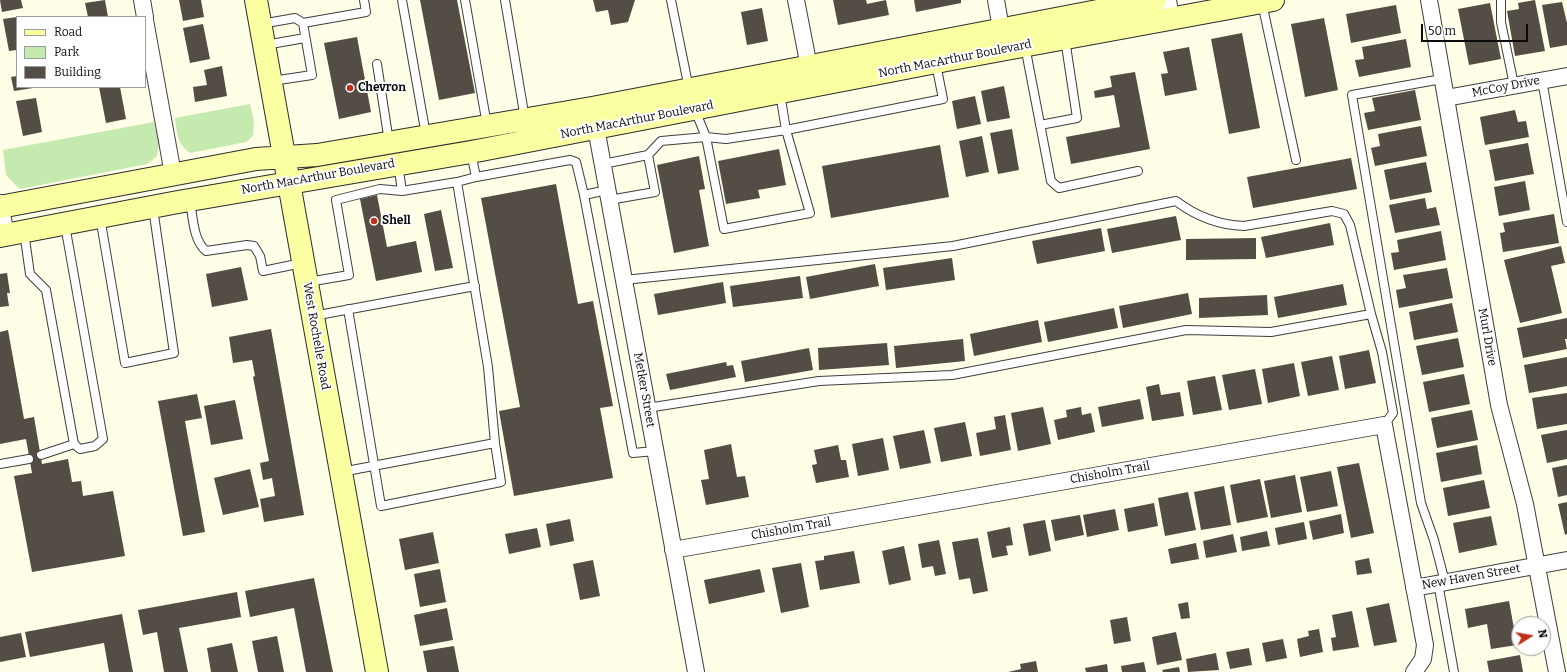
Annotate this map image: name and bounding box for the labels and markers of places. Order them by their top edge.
place label: Chevron [358,81,406,95]
marker: Chevron [345,83,355,93]
place label: Shell [382,214,411,228]
marker: Shell [369,216,379,226]

